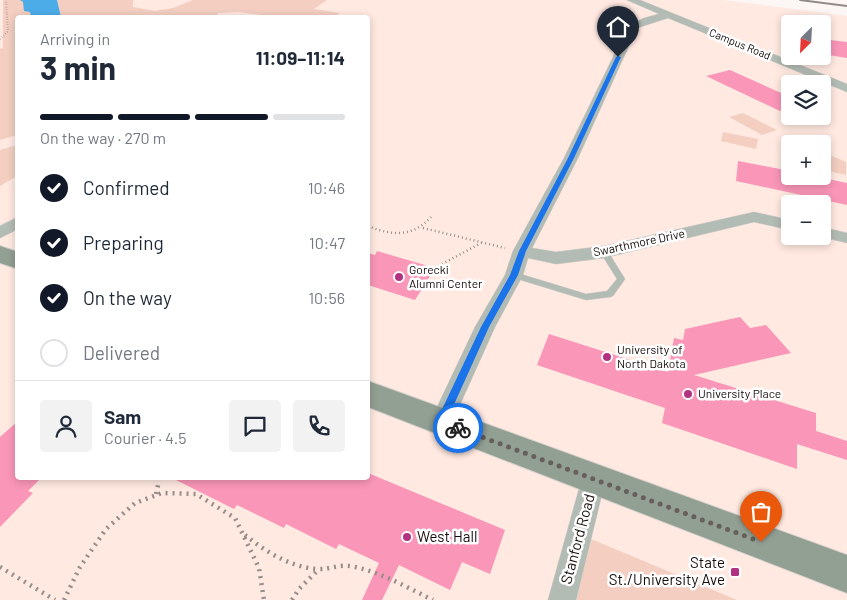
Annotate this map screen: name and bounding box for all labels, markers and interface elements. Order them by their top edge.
pin [597,6,639,57]
icon: home [604,13,632,41]
north arrow [781,15,831,65]
map controls [781,15,831,245]
street label: Campus Road [708,25,773,62]
text: Arriving in [40,29,110,48]
text: 11:09–11:14 [256,46,345,69]
text: 3 min [40,48,116,86]
button: layers [781,75,831,125]
text: On the way · 270 m [40,128,166,147]
button: + [781,135,831,185]
icon: check [40,174,68,202]
text: Confirmed [83,176,170,199]
text: 10:46 [308,178,345,197]
button: − [781,195,831,245]
street label: Swarthmore Drive [592,225,686,259]
icon: check [40,229,68,257]
text: Preparing [83,231,164,254]
text: 10:47 [309,233,345,252]
place label: Gorecki Alumni Center [409,262,483,290]
marker: Gorecki Alumni Center [393,271,405,283]
icon: check [40,284,68,312]
text: On the way [83,286,172,309]
text: 10:56 [308,288,345,307]
text: Delivered [83,341,160,364]
place label: University of North Dakota [617,342,686,370]
marker: University of North Dakota [601,351,613,363]
place label: University Place [698,386,781,400]
marker: University Place [682,388,694,400]
button: person [40,400,92,452]
button: chat [229,400,281,452]
button: phone [293,400,345,452]
courier [433,403,483,453]
text: Sam [104,405,141,428]
icon: bike [444,414,472,442]
text: Courier · 4.5 [104,428,187,447]
pin [740,491,782,542]
street label: Stanford Road [556,492,598,586]
icon: bag [747,498,775,526]
place label: West Hall [417,527,477,545]
marker: West Hall [401,531,413,543]
place label: State St./University Ave [609,553,725,588]
marker: State St./University Ave [729,566,741,578]

